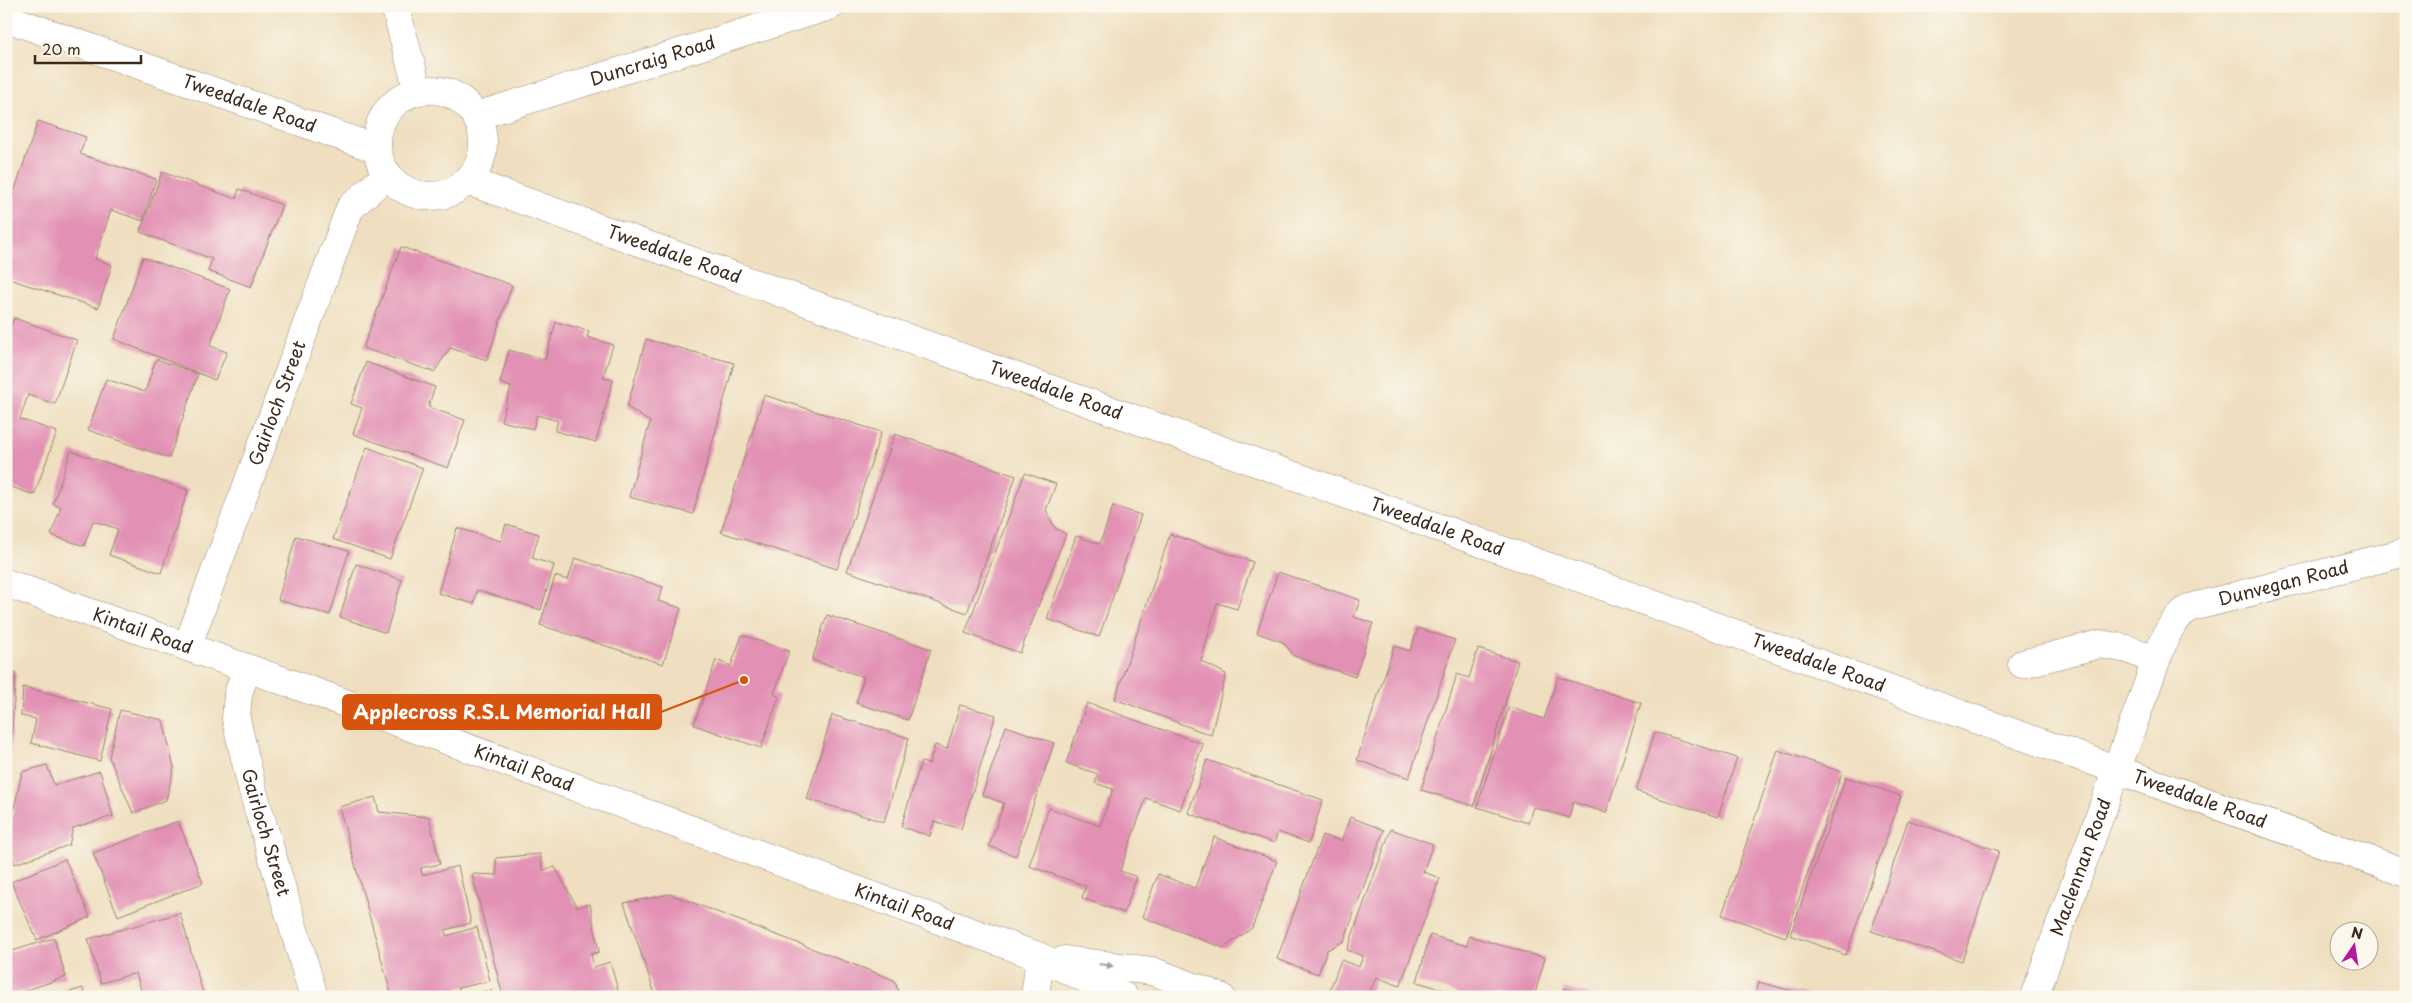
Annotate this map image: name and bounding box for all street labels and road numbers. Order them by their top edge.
street label: Duncraig Road [586,28,718,92]
street label: Tweeddale Road [179,66,320,139]
street label: Tweeddale Road [604,217,745,290]
street label: Gairloch Street [240,336,312,469]
street label: Tweeddale Road [986,353,1127,426]
street label: Tweeddale Road [1367,489,1508,562]
street label: Dunvegan Road [2215,552,2352,612]
street label: Kintail Road [90,600,197,660]
street label: Tweeddale Road [1748,625,1890,698]
street label: Kintail Road [471,736,578,798]
street label: Tweeddale Road [2130,762,2271,834]
street label: Gairloch Street [236,766,298,899]
street label: Maclennan Road [2042,794,2117,939]
street label: Kintail Road [851,875,958,937]

